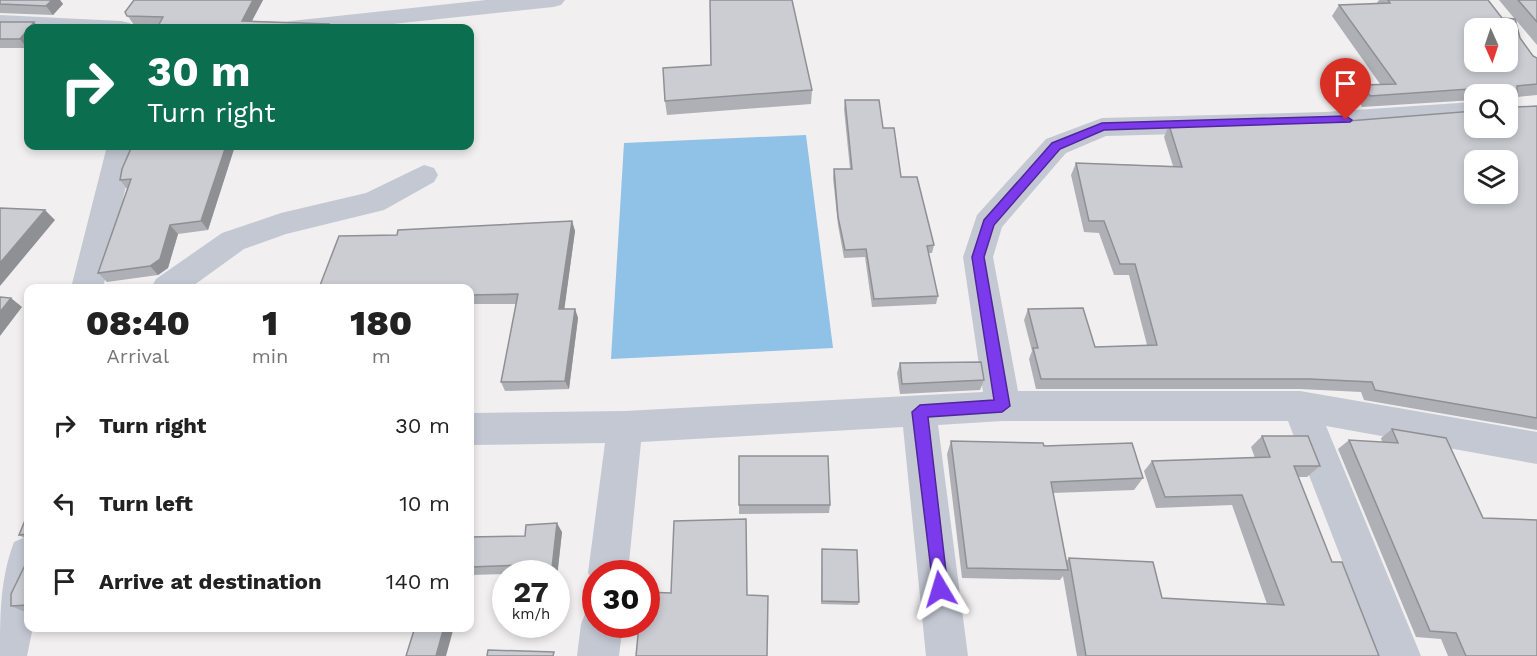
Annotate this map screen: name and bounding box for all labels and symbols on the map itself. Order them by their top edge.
north arrow [1464,18,1518,72]
pin [1320,58,1371,120]
position arrow [908,557,972,621]
speed limit sign: 30 [582,560,660,638]

